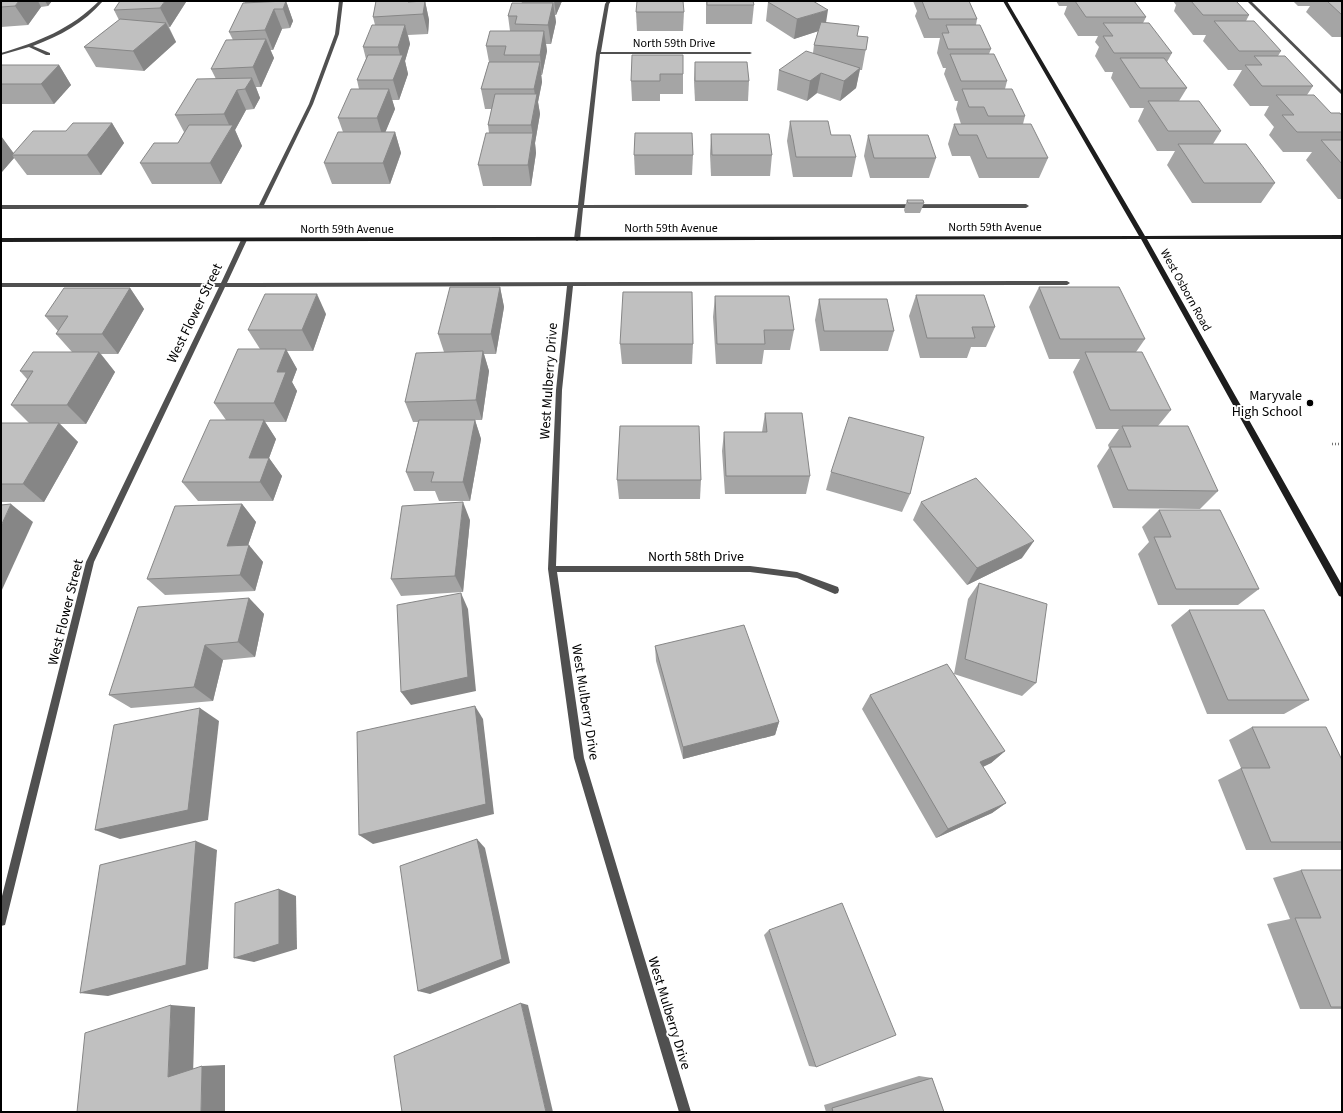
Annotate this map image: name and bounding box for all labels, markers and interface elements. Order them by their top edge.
street label: North 59th Drive [633,35,715,52]
street label: North 59th Avenue [948,219,1042,236]
street label: North 59th Avenue [624,220,718,237]
street label: North 59th Avenue [300,221,394,238]
street label: West Osborn Road [1156,246,1215,334]
street label: West Flower Street [162,260,228,367]
street label: West Mulberry Drive [535,322,563,440]
place label: Maryvale High School [1232,386,1302,422]
marker: Maryvale High School [1305,398,1315,408]
street label: North 58th Drive [648,547,744,567]
street label: West Flower Street [43,557,89,667]
street label: West Mulberry Drive [566,643,604,761]
street label: West Mulberry Drive [642,954,696,1072]

